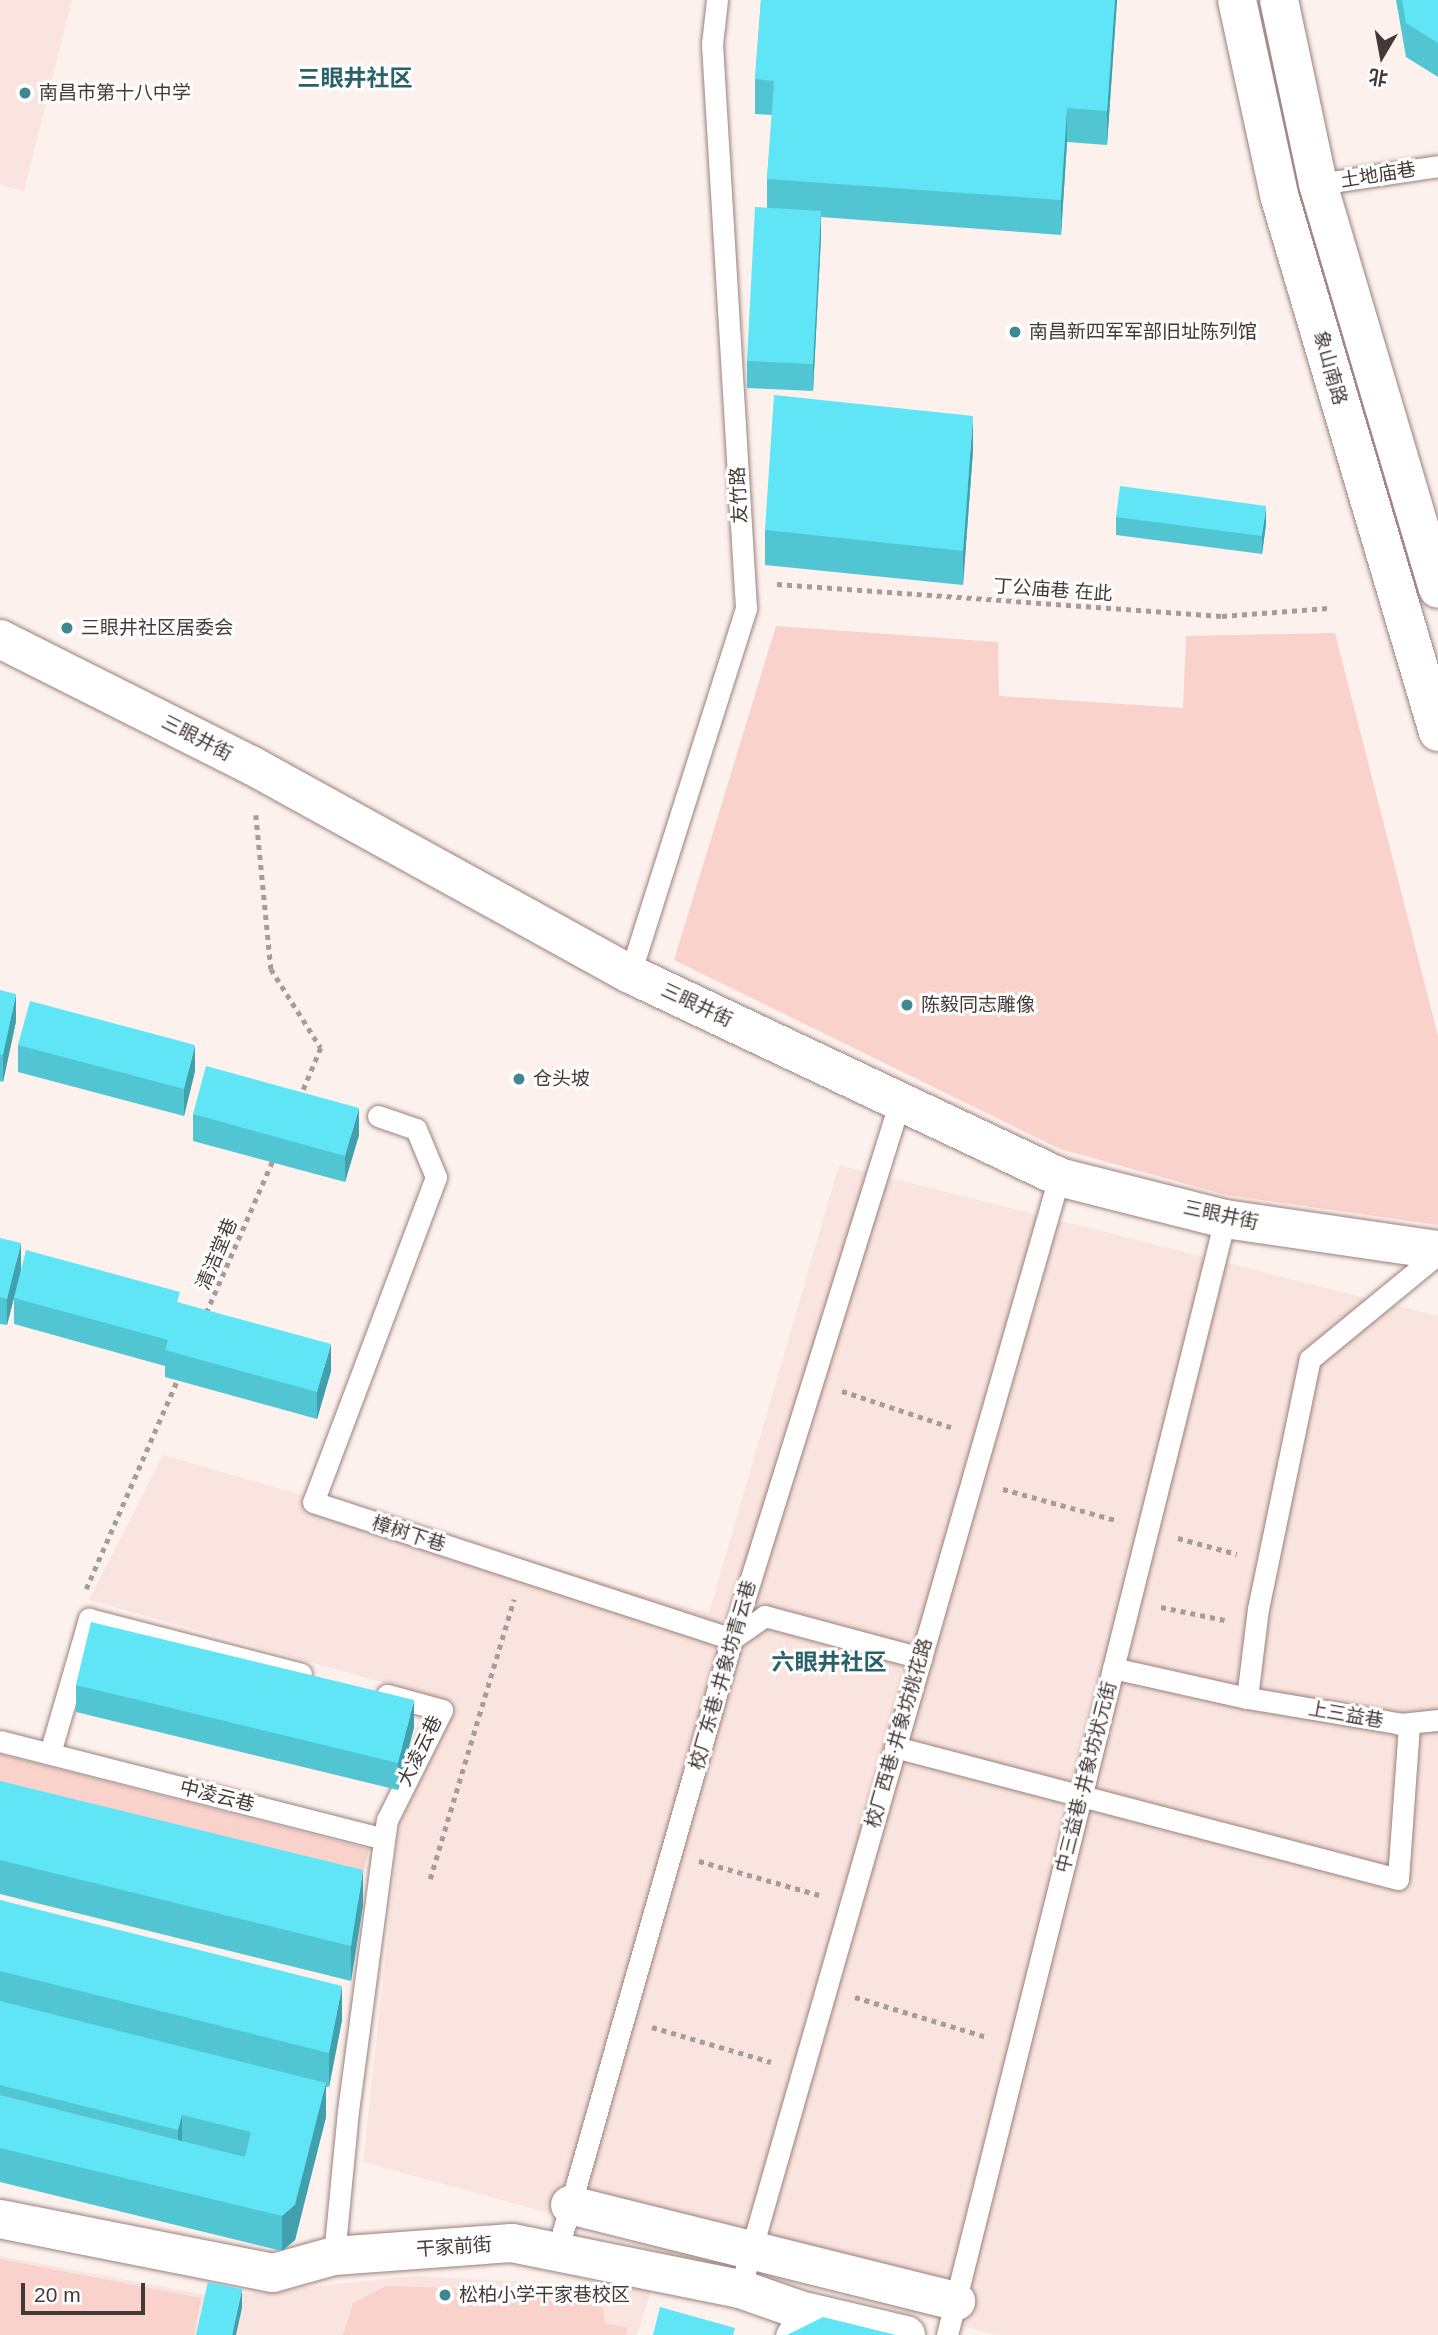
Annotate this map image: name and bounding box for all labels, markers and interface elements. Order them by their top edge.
north arrow [1347,21,1417,91]
district label: 三眼井社区 [298,64,412,92]
text: 北 [1367,65,1389,89]
place label: 南昌市第十八中学 [39,82,191,104]
marker: 南昌市第十八中学 [17,85,33,101]
street label: 土地庙巷 [1339,158,1417,192]
place label: 南昌新四军军部旧址陈列馆 [1029,321,1257,343]
marker: 南昌新四军军部旧址陈列馆 [1007,324,1023,340]
street label: 象山南路 [1309,328,1351,408]
street label: 友竹路 [726,466,752,524]
street label: 丁公庙巷 在此 [993,574,1113,606]
place label: 三眼井社区居委会 [81,617,233,639]
marker: 三眼井社区居委会 [59,620,75,636]
street label: 三眼井街 [158,711,236,765]
street label: 三眼井街 [658,979,736,1031]
place label: 陈毅同志雕像 [921,994,1035,1016]
marker: 陈毅同志雕像 [899,997,915,1013]
place label: 仓头坡 [533,1068,590,1090]
marker: 仓头坡 [511,1071,527,1087]
street label: 三眼井街 [1181,1196,1261,1234]
street label: 清洁堂巷 [192,1215,242,1293]
street label: 樟树下巷 [369,1511,449,1557]
street label: 校厂东巷·井象坊青云巷 [685,1577,761,1773]
street label: 校厂西巷·井象坊桃花路 [861,1635,937,1831]
district label: 六眼井社区 [772,1648,886,1676]
street label: 中三益巷·井象坊状元街 [1051,1679,1121,1875]
street label: 上三益巷 [1307,1697,1385,1733]
street label: 大凌云巷 [393,1712,447,1790]
street label: 中凌云巷 [177,1776,257,1816]
street label: 干家前街 [415,2233,493,2261]
scale bar [24,2268,149,2312]
text: 20 m [34,2283,81,2306]
place label: 松柏小学干家巷校区 [459,2284,630,2306]
marker: 松柏小学干家巷校区 [437,2287,453,2303]

